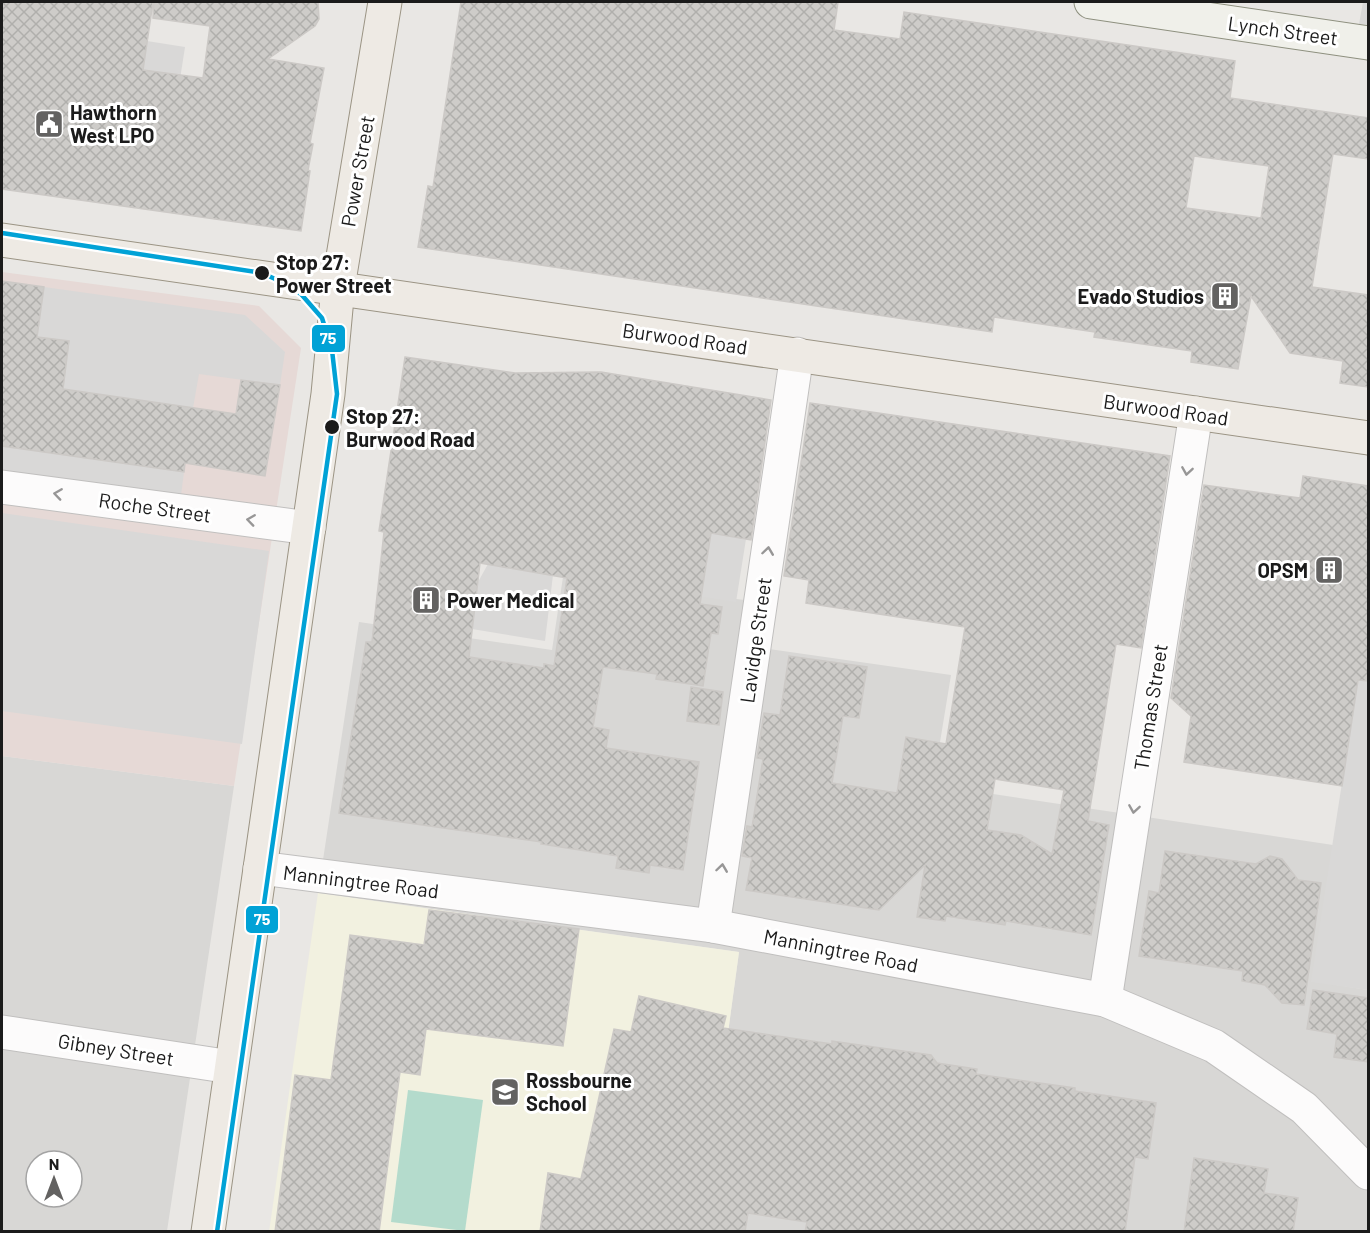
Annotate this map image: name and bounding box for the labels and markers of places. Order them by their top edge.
place label: Hawthorn West LPO [70,100,157,147]
public building icon: Hawthorn West LPO [33,108,65,140]
place label: Stop 27: Power Street [276,250,392,297]
marker: Stop 27: Power Street [253,264,271,282]
building icon: Evado Studios [1209,280,1241,312]
place label: Evado Studios [1077,284,1204,308]
place label: Stop 27: Burwood Road [346,404,475,451]
marker: Stop 27: Burwood Road [323,418,341,436]
building icon: OPSM [1313,554,1345,586]
place label: OPSM [1257,558,1308,582]
building icon: Power Medical [410,584,442,616]
place label: Power Medical [447,588,574,612]
place label: Rossbourne School [526,1068,632,1115]
school or university icon: Rossbourne School [489,1076,521,1108]

